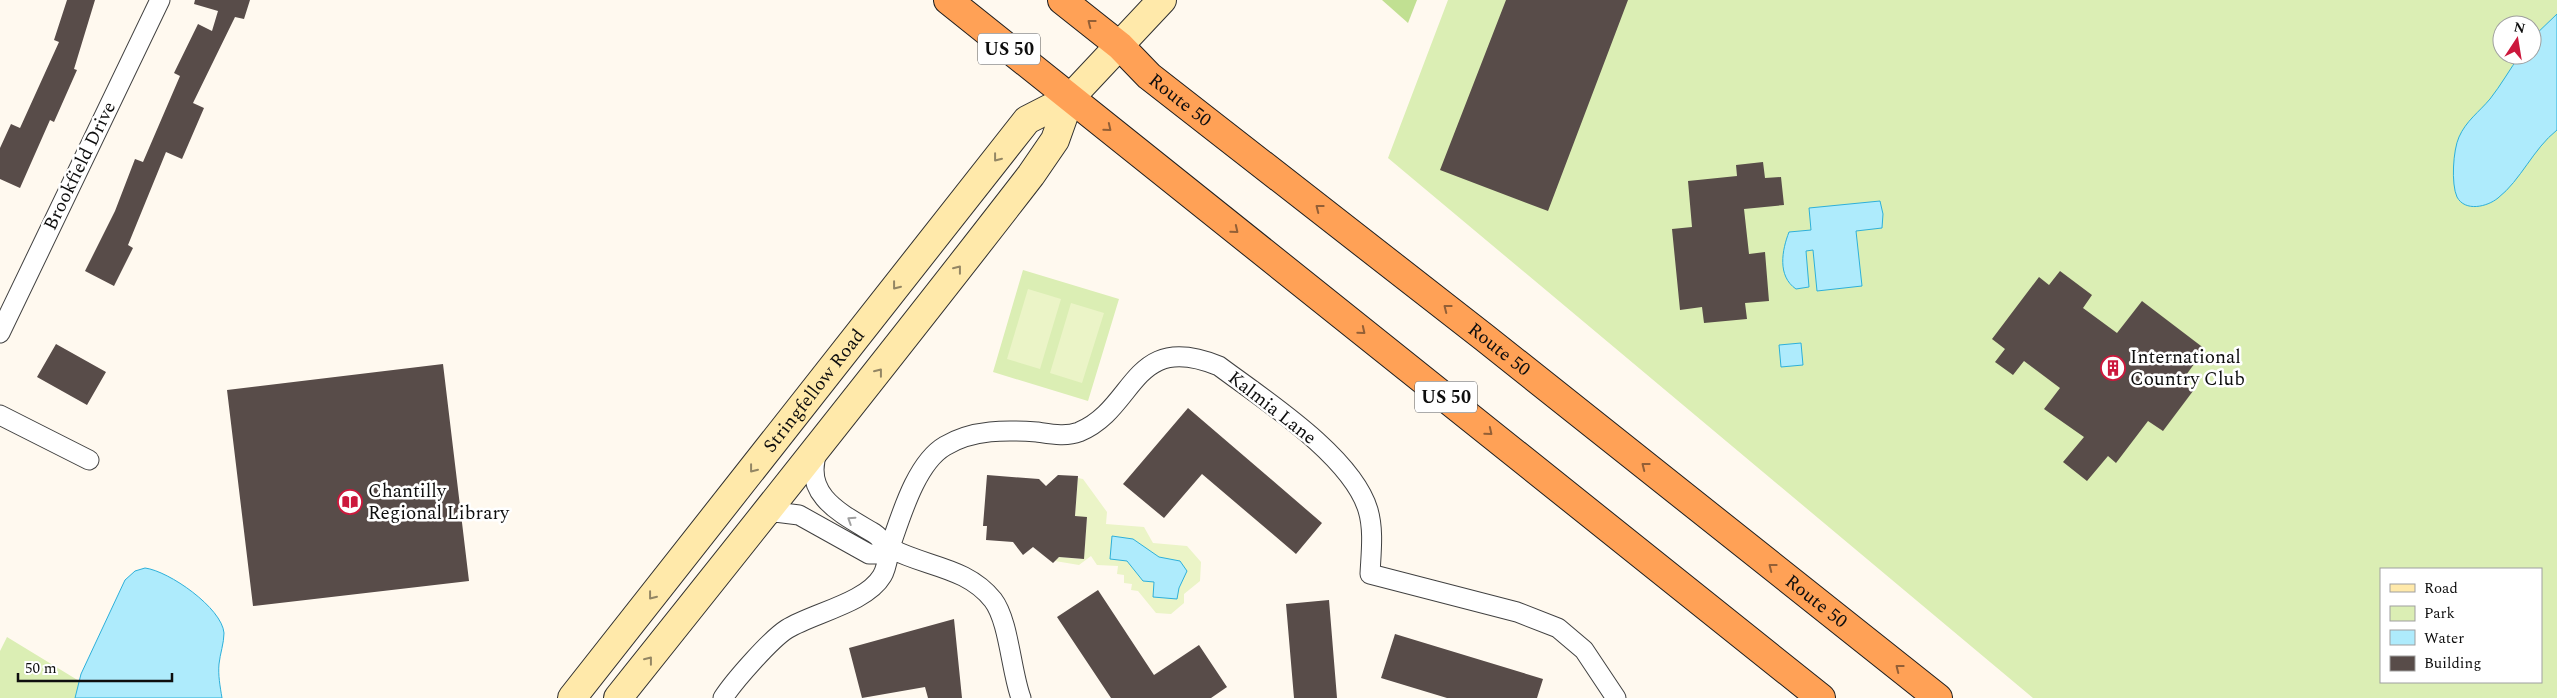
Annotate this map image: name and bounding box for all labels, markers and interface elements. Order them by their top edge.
north arrow [2492,15,2542,65]
text: N [2512,16,2527,39]
one-way arrow [1088,20,1097,28]
road number: US 50 [978,34,1040,64]
street label: Route 50 [1142,66,1218,134]
street label: Brookfield Drive [36,97,124,235]
one-way arrow [1102,122,1111,130]
one-way arrow [995,152,1003,161]
one-way arrow [1315,205,1325,214]
one-way arrow [1229,224,1238,233]
one-way arrow [952,266,961,275]
one-way arrow [894,280,902,289]
one-way arrow [1443,305,1453,314]
street label: Route 50 [1462,315,1537,383]
street label: Stringfellow Road [756,323,872,459]
one-way arrow [1356,325,1365,333]
place label: International Country Club [2130,343,2245,394]
building icon: International Country Club [2100,355,2126,381]
street label: Kalmia Lane [1221,364,1323,452]
one-way arrow [873,369,881,378]
road number: US 50 [1415,382,1477,412]
one-way arrow [1483,426,1492,434]
one-way arrow [749,463,758,472]
one-way arrow [1641,463,1650,472]
place label: Chantilly Regional Library [368,477,510,528]
library icon: Chantilly Regional Library [337,489,363,515]
one-way arrow [848,517,857,526]
one-way arrow [1769,564,1778,572]
street label: Route 50 [1779,567,1854,635]
legend [2380,568,2542,683]
text: Road [2424,577,2458,600]
one-way arrow [650,590,658,599]
text: Park [2424,602,2455,625]
text: Water [2424,627,2464,650]
scale bar [18,650,171,682]
text: Building [2424,652,2481,675]
text: 50 m [25,657,57,680]
one-way arrow [643,657,651,666]
one-way arrow [1896,664,1905,673]

